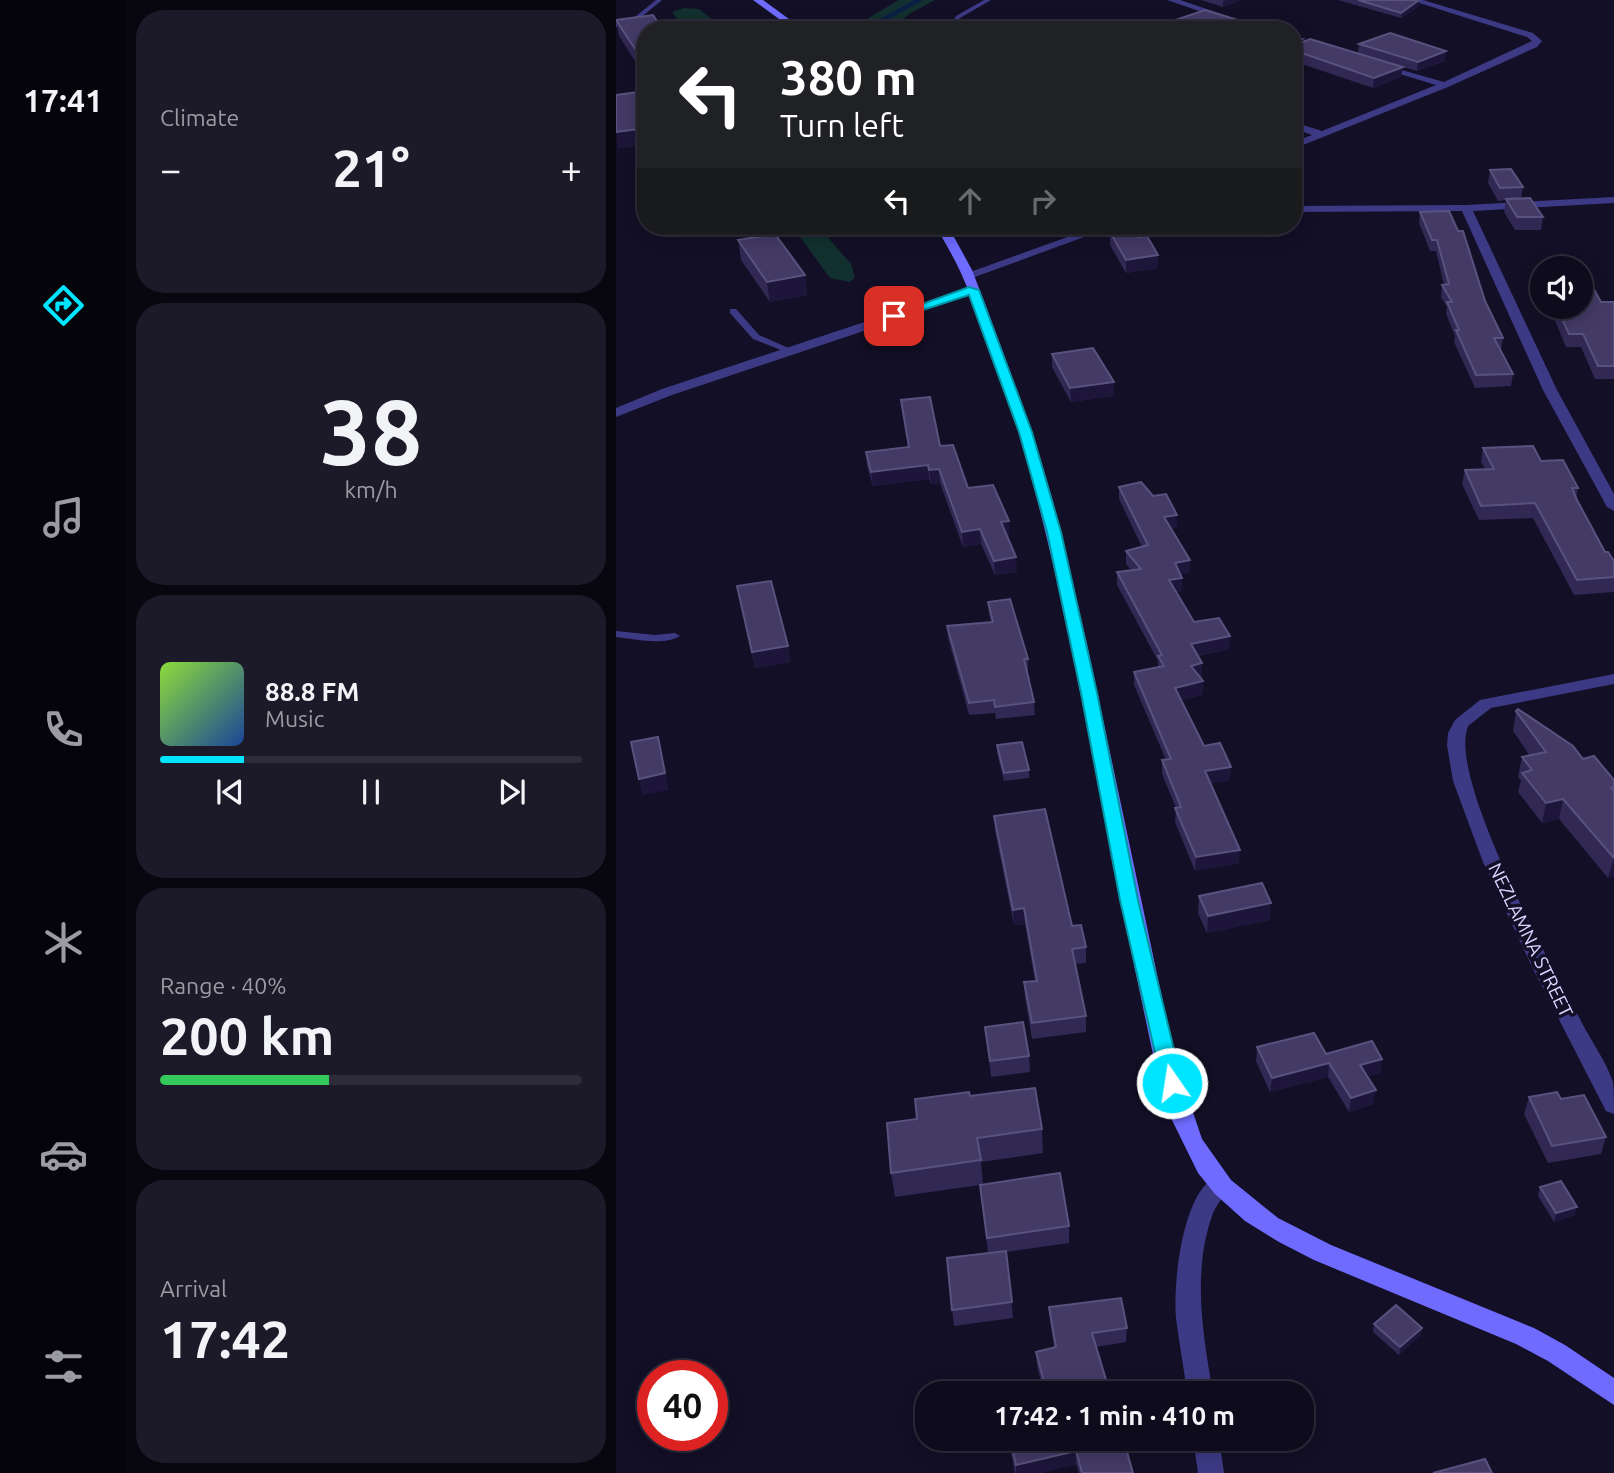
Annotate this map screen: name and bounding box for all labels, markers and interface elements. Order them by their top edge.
icon: left [665,49,756,140]
text: 380 m [780,49,917,104]
text: 17:41 [23,82,103,118]
text: Climate [160,105,239,130]
text: Turn left [780,107,904,143]
text: 21° [332,139,410,197]
text: − [160,148,181,190]
text: + [561,148,582,190]
icon: left [878,182,916,220]
icon: ahead [951,182,989,220]
icon: right [1024,182,1062,220]
map controls [1530,256,1593,319]
button: sound [1530,256,1593,319]
icon: directions [39,281,88,330]
pin [864,286,924,346]
icon: arrive [875,297,913,335]
text: 38 [320,380,422,482]
text: km/h [344,477,398,502]
icon: music [39,493,88,542]
text: 88.8 FM [265,677,359,706]
icon: phone [39,705,88,754]
text: Music [265,706,324,731]
icon: previous [211,773,249,811]
icon: pause [352,773,390,811]
icon: next [493,773,531,811]
street label: NEZLAMNA STREET [1484,859,1578,1021]
icon: climate [39,918,88,967]
text: Range · 40% [160,973,287,998]
text: 200 km [160,1007,334,1065]
position arrow [1135,1046,1209,1120]
icon: car [39,1130,88,1179]
text: Arrival [160,1276,227,1301]
text: 17:42 [160,1310,290,1368]
icon: filters [39,1342,88,1391]
speed limit sign: 40 [637,1360,728,1451]
text: 17:42 · 1 min · 410 m [994,1401,1235,1430]

